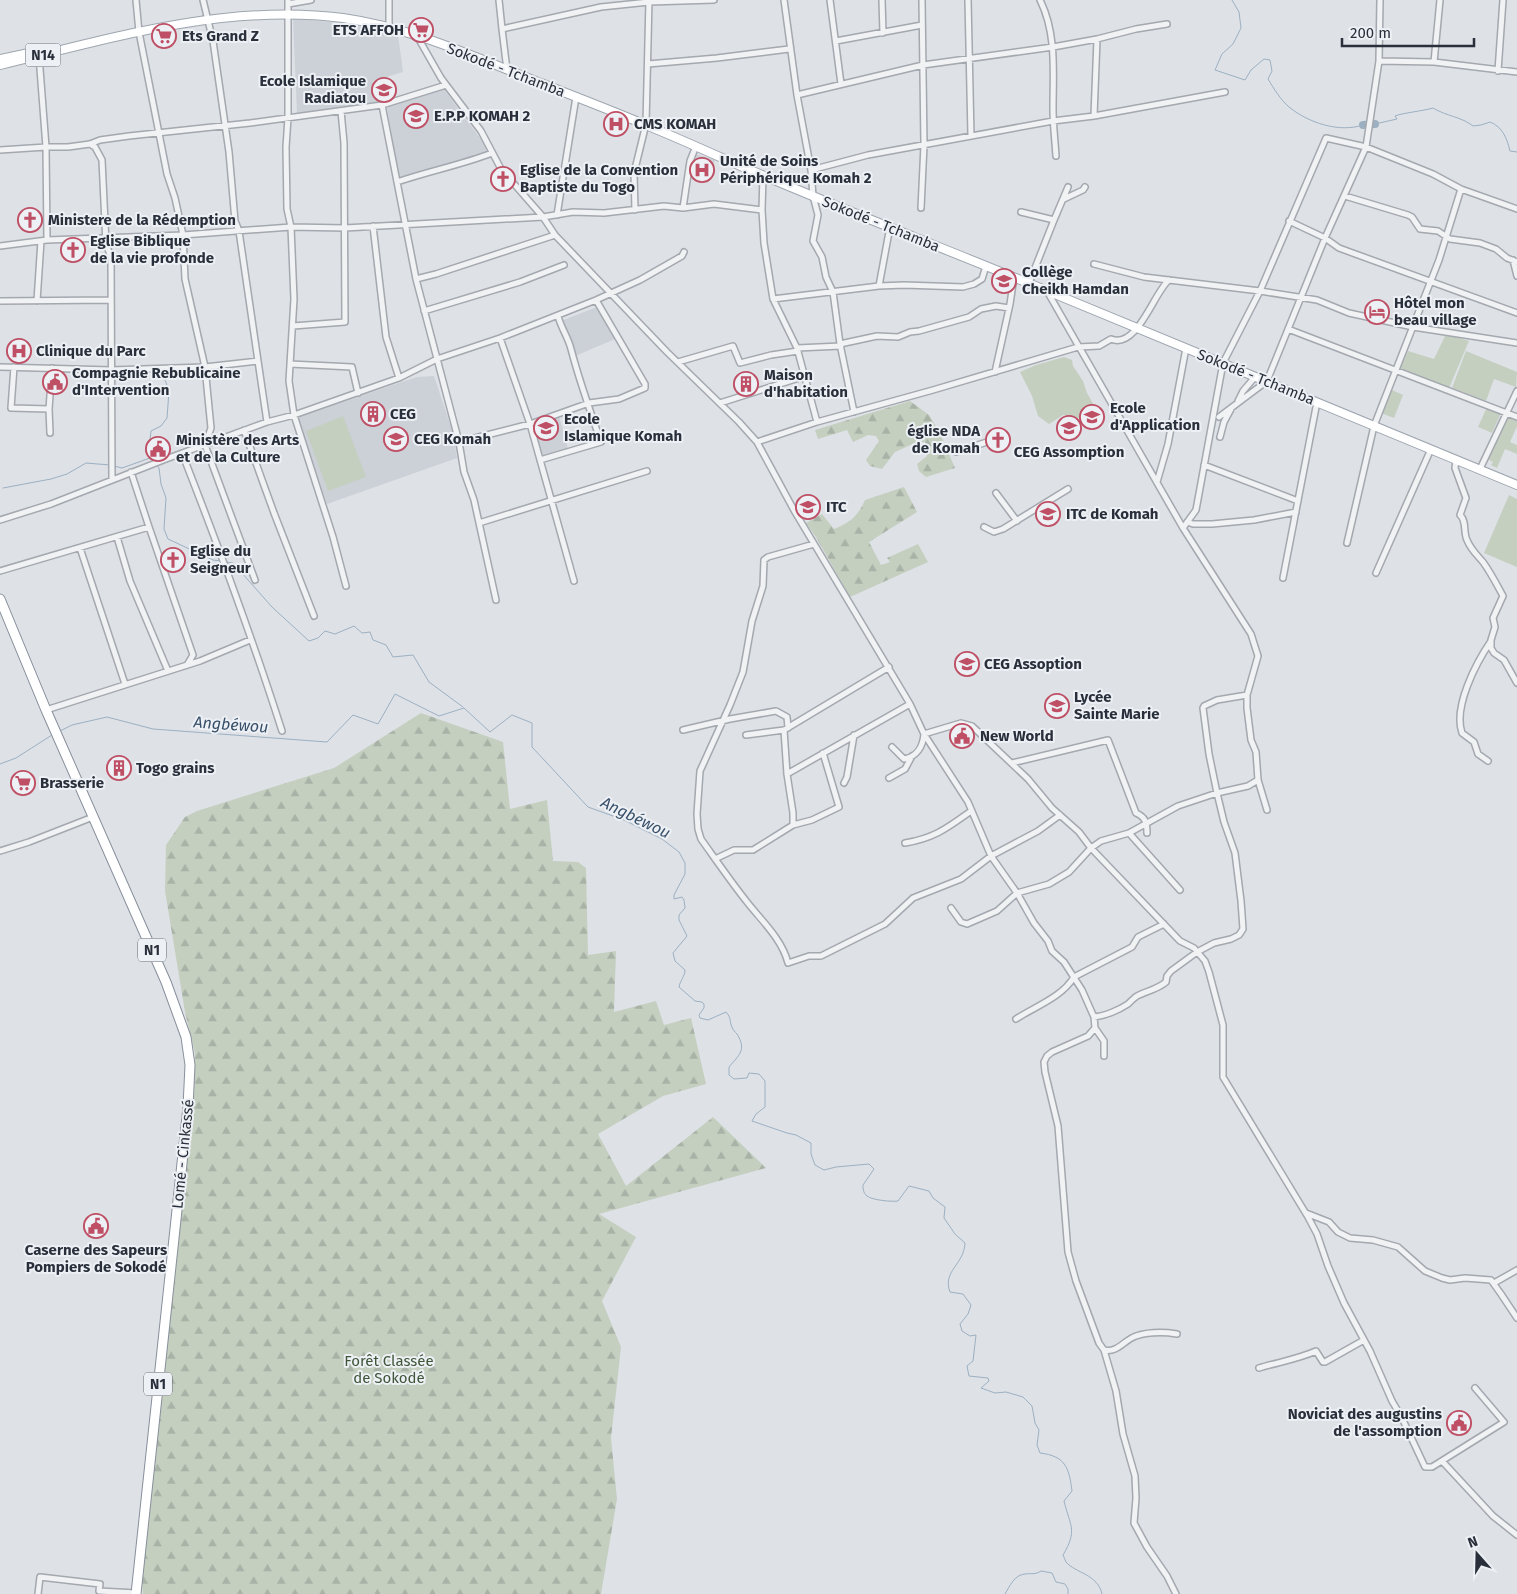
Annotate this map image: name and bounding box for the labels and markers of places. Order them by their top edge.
supermarket icon: ETS AFFOH [408,17,434,43]
place label: ETS AFFOH [333,21,404,39]
supermarket icon: Ets Grand Z [151,23,177,49]
place label: Ets Grand Z [182,27,259,45]
place label: Ecole Islamique Radiatou [260,72,366,107]
school or university icon: Ecole Islamique Radiatou [371,77,397,103]
school or university icon: E.P.P KOMAH 2 [403,103,429,129]
place label: E.P.P KOMAH 2 [434,107,530,125]
hospital icon: CMS KOMAH [603,111,629,137]
place label: CMS KOMAH [634,115,716,133]
place label: Unité de Soins Périphérique Komah 2 [720,152,872,187]
hospital icon: Unité de Soins Périphérique Komah 2 [689,157,715,183]
place label: Eglise de la Convention Baptiste du Togo [520,161,678,196]
church icon: Eglise de la Convention Baptiste du Togo [490,166,516,192]
church icon: Ministere de la Rédemption [17,207,43,233]
place label: Ministere de la Rédemption [48,211,236,229]
place label: Eglise Biblique de la vie profonde [90,232,214,267]
church icon: Eglise Biblique de la vie profonde [60,237,86,263]
place label: Collège Cheikh Hamdan [1022,263,1129,298]
school or university icon: Collège Cheikh Hamdan [991,268,1017,294]
place label: Hôtel mon beau village [1394,294,1477,329]
hotel icon: Hôtel mon beau village [1364,299,1390,325]
hospital icon: Clinique du Parc [6,338,32,364]
place label: Clinique du Parc [36,342,147,360]
place label: Compagnie Rebublicaine d'Intervention [72,364,241,399]
place label: Maison d'habitation [764,366,848,401]
public building icon: Compagnie Rebublicaine d'Intervention [42,369,68,395]
building icon: Maison d'habitation [733,371,759,397]
place label: Ecole d'Application [1110,399,1200,434]
building icon: CEG [360,401,386,427]
school or university icon: Ecole d'Application [1079,404,1105,430]
place label: CEG [390,405,416,423]
place label: Ecole Islamique Komah [564,410,682,445]
school or university icon: Ecole Islamique Komah [533,415,559,441]
school or university icon: CEG Assomption [1056,415,1082,441]
place label: église NDA de Komah [907,422,981,457]
school or university icon: CEG Komah [383,426,409,452]
church icon: église NDA de Komah [985,427,1011,453]
place label: CEG Komah [414,430,491,448]
place label: Ministère des Arts et de la Culture [176,431,299,466]
public building icon: Ministère des Arts et de la Culture [145,436,171,462]
place label: CEG Assomption [1014,443,1124,461]
school or university icon: ITC [795,494,821,520]
place label: ITC [826,498,847,516]
school or university icon: ITC de Komah [1035,501,1061,527]
place label: ITC de Komah [1066,505,1159,523]
place label: Eglise du Seigneur [190,542,252,577]
church icon: Eglise du Seigneur [160,547,186,573]
school or university icon: CEG Assoption [954,651,980,677]
place label: CEG Assoption [984,655,1082,673]
place label: Lycée Sainte Marie [1074,688,1160,723]
school or university icon: Lycée Sainte Marie [1044,693,1070,719]
public building icon: New World [949,723,975,749]
place label: New World [980,727,1054,745]
building icon: Togo grains [106,755,132,781]
place label: Togo grains [136,759,214,777]
supermarket icon: Brasserie [10,770,36,796]
place label: Brasserie [40,774,104,792]
public building icon: Caserne des Sapeurs Pompiers de Sokodé [83,1213,109,1239]
place label: Caserne des Sapeurs Pompiers de Sokodé [25,1241,167,1276]
place label: Noviciat des augustins de l'assomption [1288,1405,1442,1440]
public building icon: Noviciat des augustins de l'assomption [1446,1410,1472,1436]

